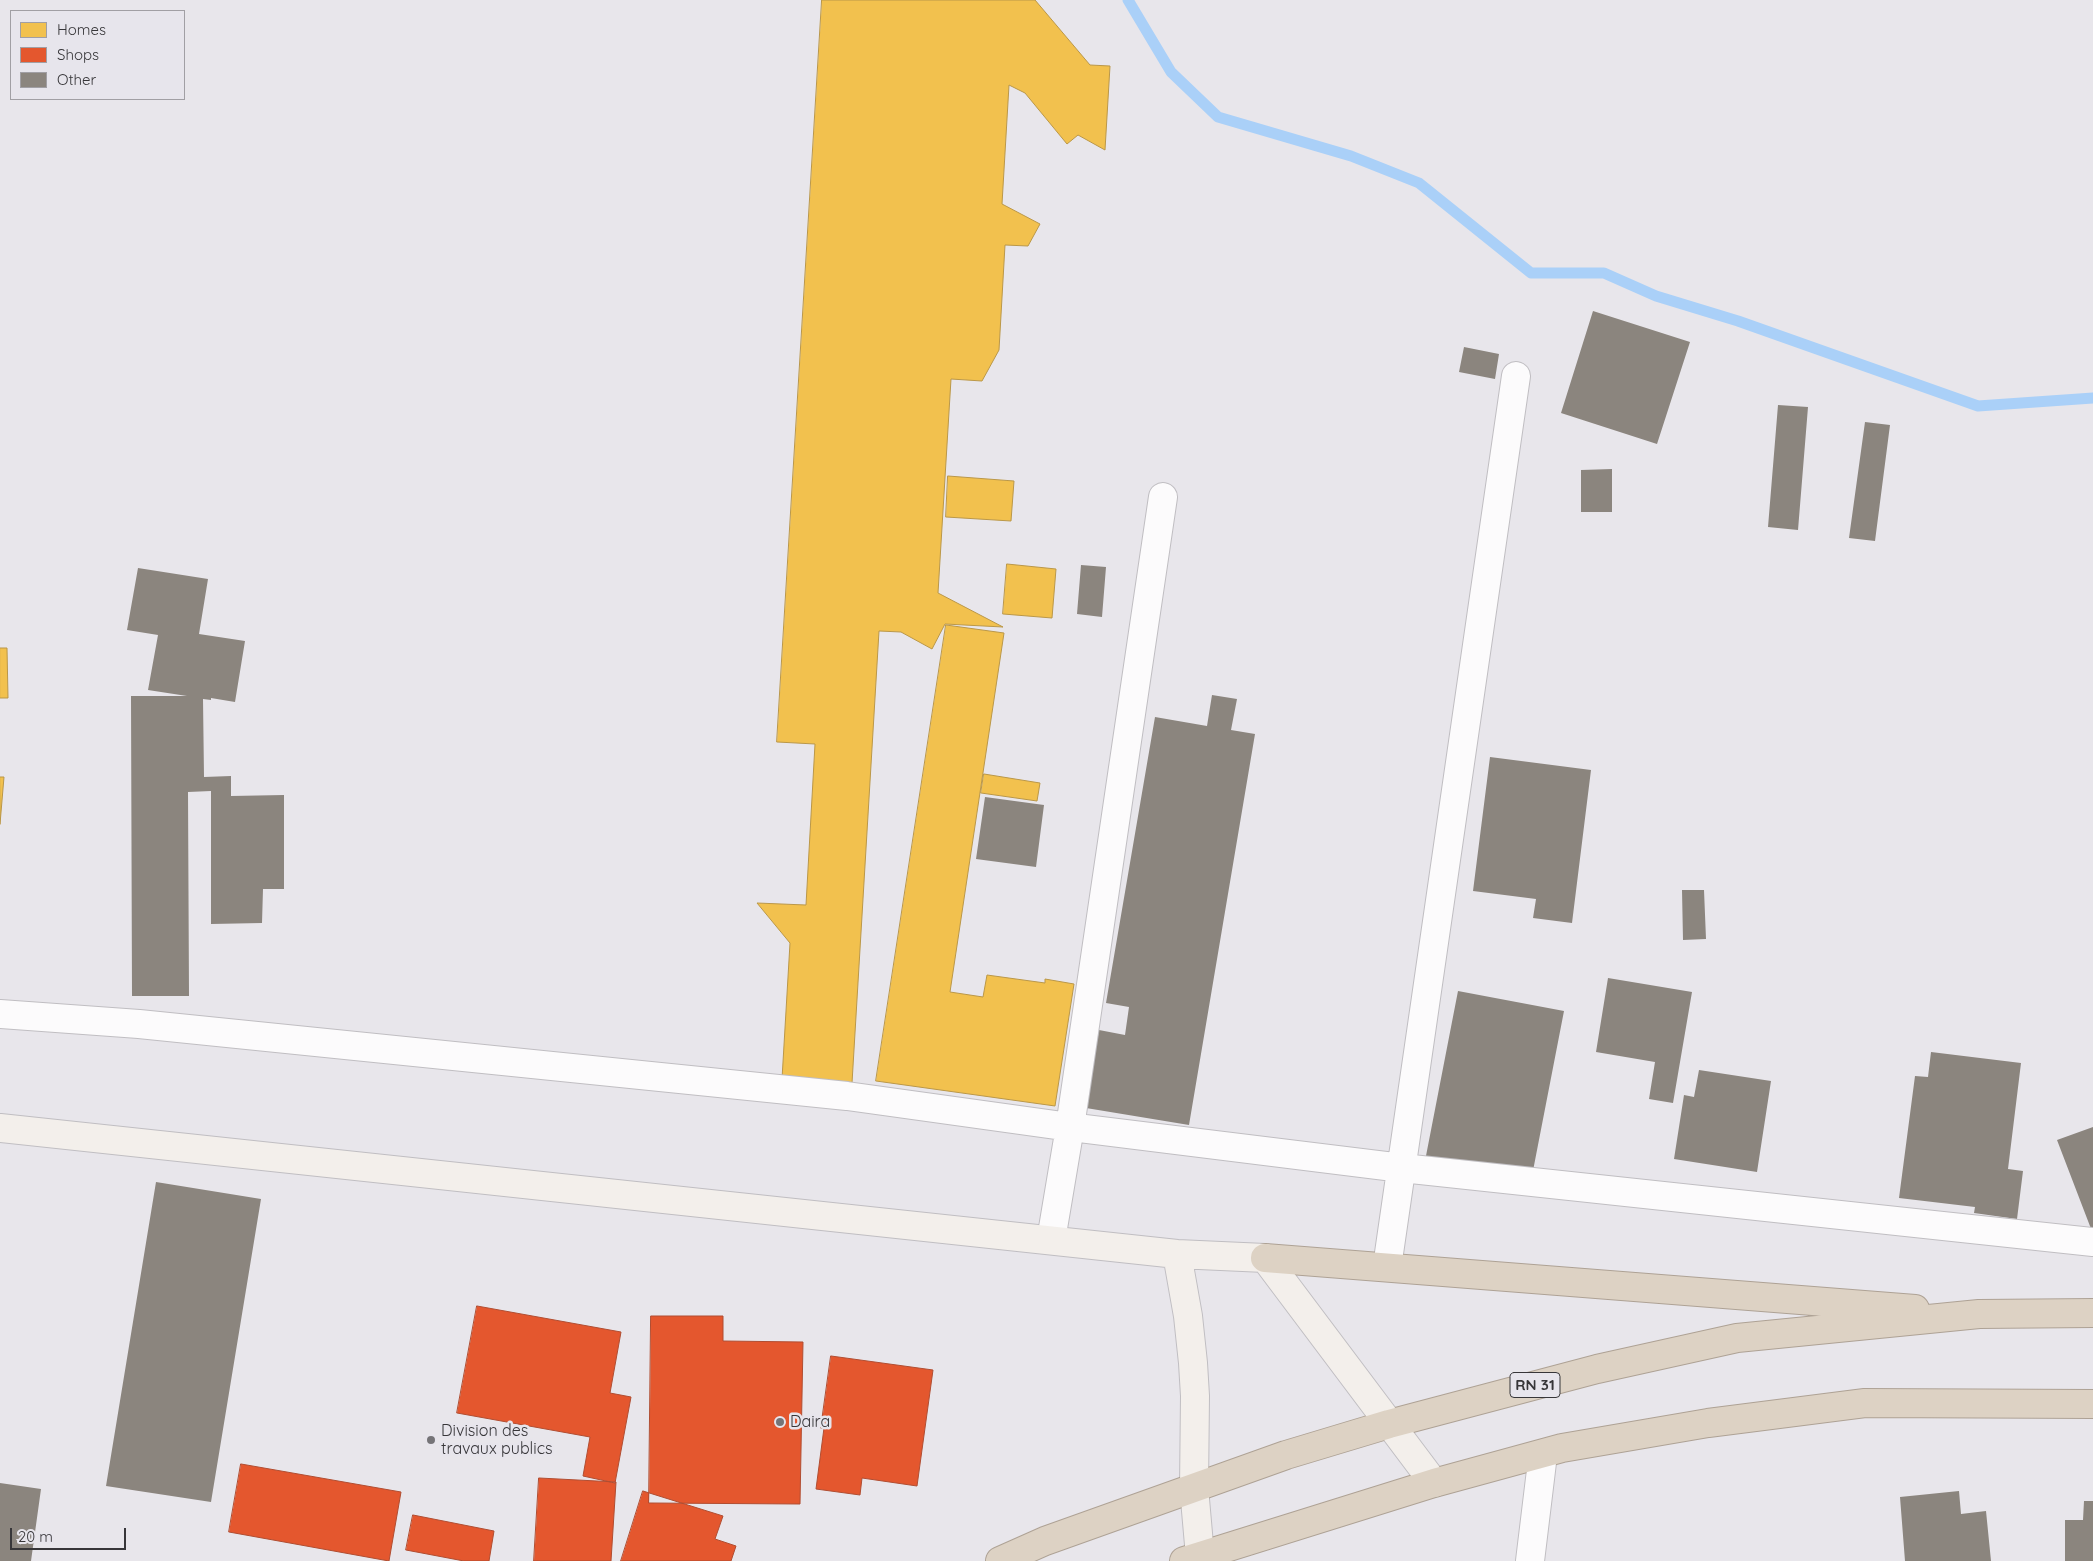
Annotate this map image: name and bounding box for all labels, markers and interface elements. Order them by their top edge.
legend [10,10,185,100]
text: Homes [57,20,106,39]
text: Shops [57,45,99,64]
text: Other [57,70,96,89]
road number: RN 31 [1510,1372,1560,1398]
place label: Daira [790,1412,830,1432]
marker: Daira [774,1416,786,1428]
place label: Division des travaux publics [441,1421,552,1459]
marker: Division des travaux publics [425,1434,437,1446]
scale bar [12,1518,129,1550]
text: 20 m [18,1527,53,1546]

